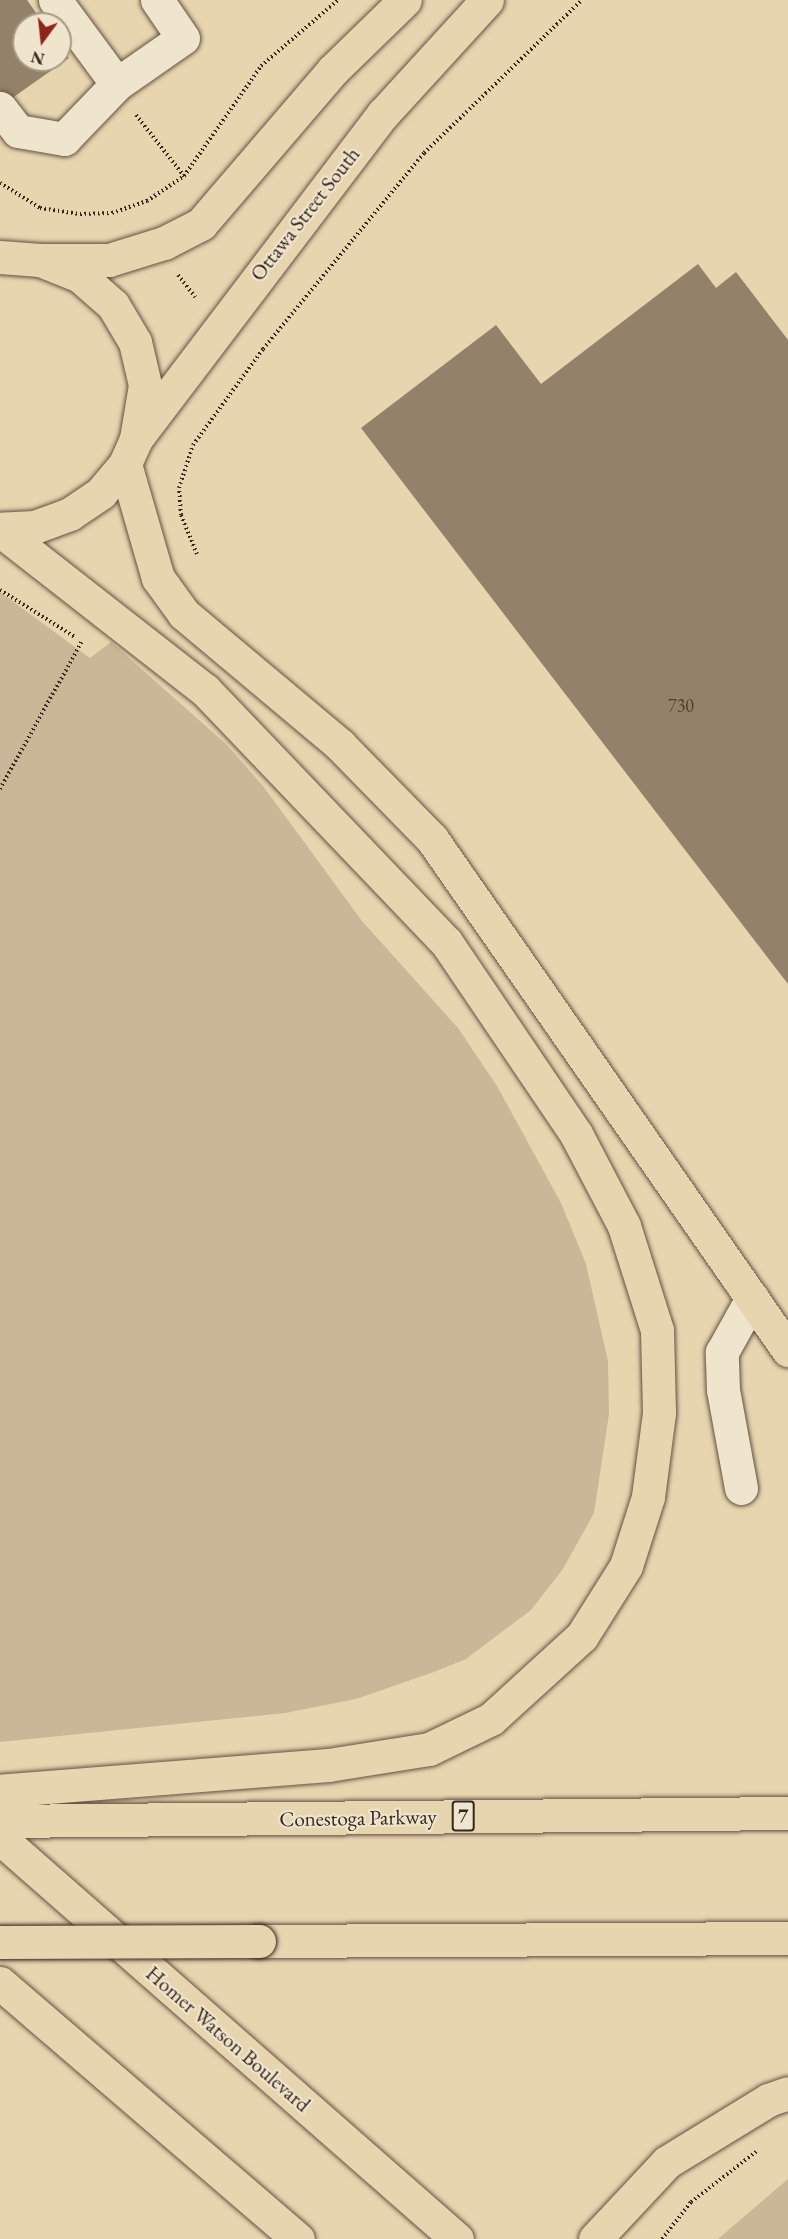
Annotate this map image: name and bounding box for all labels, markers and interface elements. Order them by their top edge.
north arrow [12,12,72,72]
text: N [29,46,47,70]
street label: Ottawa Street South [245,142,365,286]
house number: 730 [668,695,694,717]
road number: 7 [451,1799,475,1833]
street label: Conestoga Parkway [279,1804,437,1832]
street label: Homer Watson Boulevard [141,1961,315,2117]

